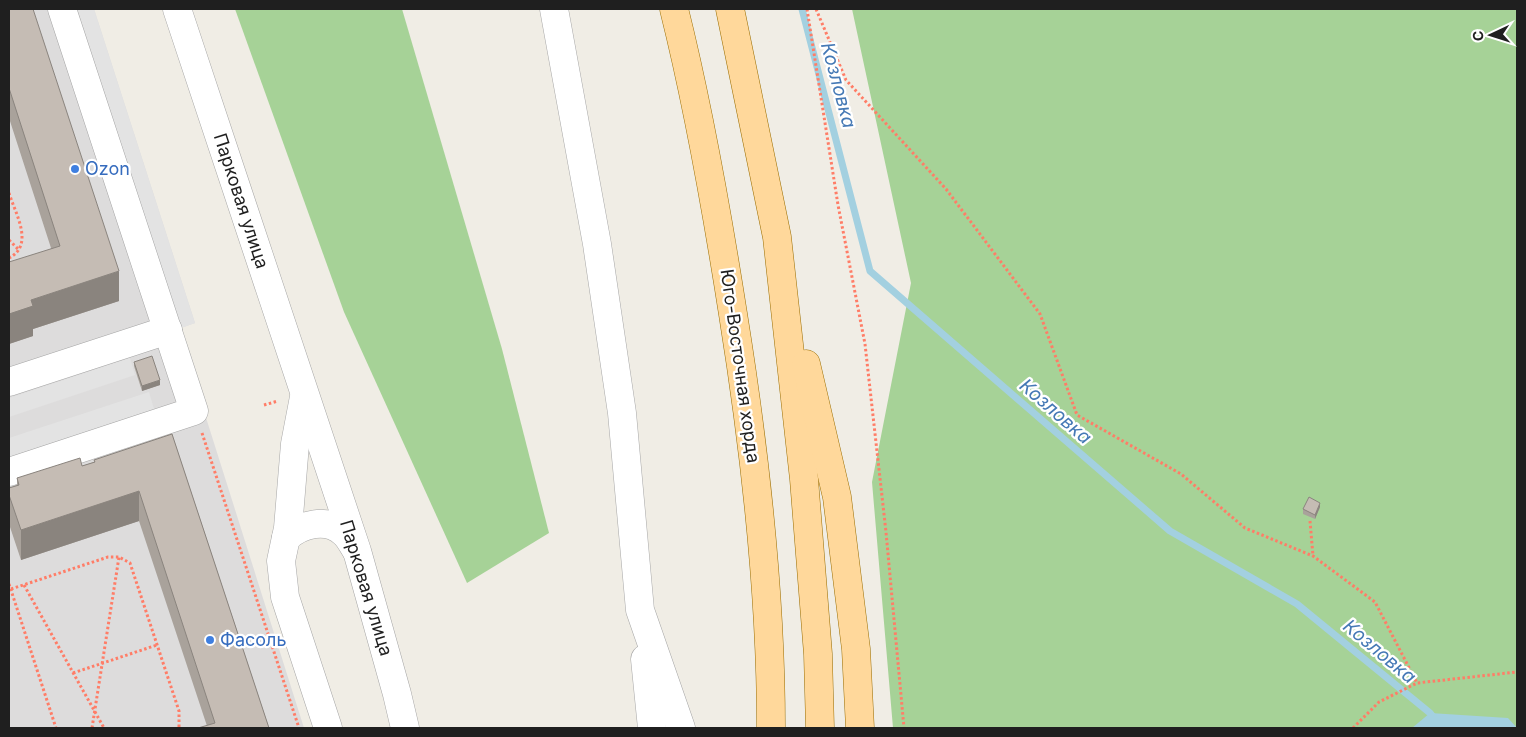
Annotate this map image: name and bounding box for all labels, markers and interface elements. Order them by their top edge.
north arrow [1466,10,1516,60]
text: С [1469,30,1486,42]
water label: Козловка [816,40,861,131]
street label: Парковая улица [210,130,273,271]
place label: Ozon [85,158,130,179]
marker: Ozon [69,163,81,175]
street label: Юго-Восточная хорда [716,268,765,464]
water label: Козловка [1015,374,1097,449]
street label: Парковая улица [336,517,397,658]
water label: Козловка [1339,614,1421,689]
place label: Фасоль [220,629,287,650]
marker: Фасоль [204,634,216,646]

